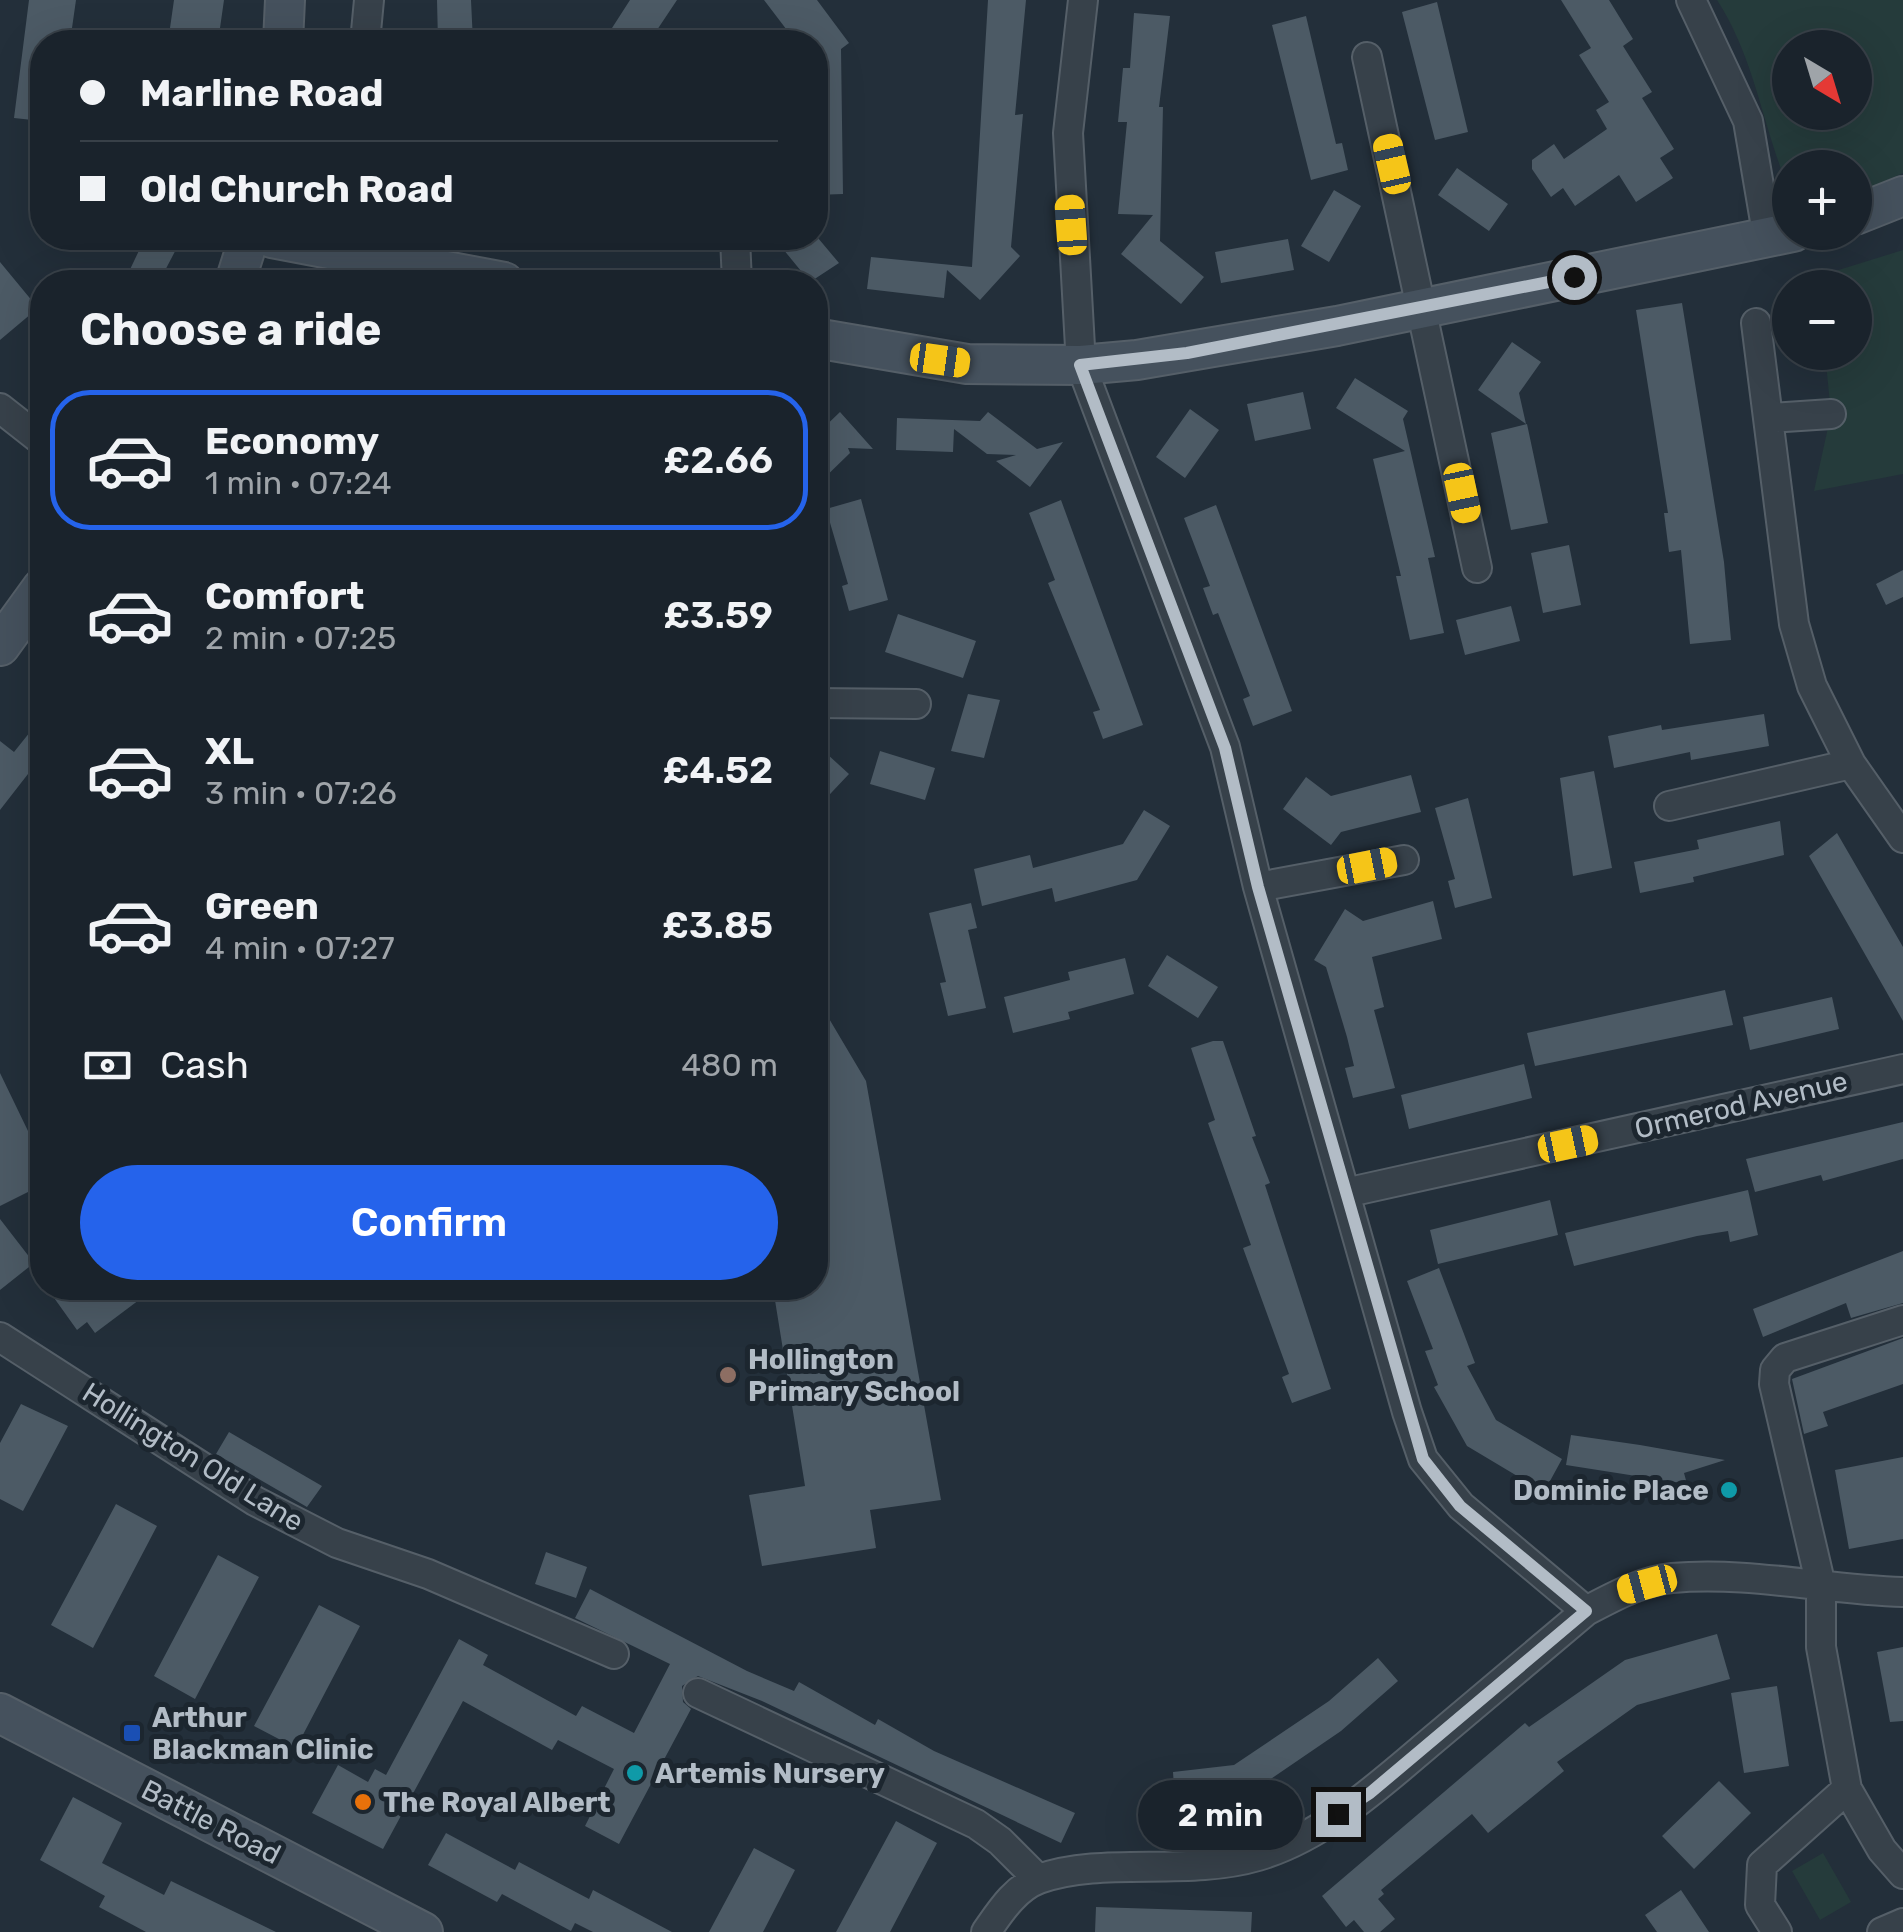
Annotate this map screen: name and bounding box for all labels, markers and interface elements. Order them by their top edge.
north arrow [1772,30,1872,130]
map controls [1772,30,1872,370]
text: Marline Road [140,70,384,116]
car [1371,131,1413,197]
button: + [1772,150,1872,250]
text: Old Church Road [140,166,454,212]
car [1054,194,1088,256]
route start [1552,255,1597,300]
button: − [1772,270,1872,370]
text: Choose a ride [80,303,382,356]
car [908,341,972,379]
icon: car [85,415,175,505]
text: Economy [205,418,379,464]
text: £2.66 [663,437,773,483]
car [1441,461,1483,525]
text: 1 min · 07:24 [205,464,392,502]
icon: car [85,570,175,660]
text: Comfort [205,573,364,619]
text: £3.59 [663,592,773,638]
text: 2 min · 07:25 [205,619,396,657]
icon: car [85,725,175,815]
text: XL [205,728,254,774]
text: £4.52 [662,747,773,793]
text: 3 min · 07:26 [205,774,397,812]
car [1335,846,1399,886]
icon: car [85,880,175,970]
text: Green [205,883,319,929]
text: £3.85 [662,902,773,948]
text: 4 min · 07:27 [205,929,395,967]
icon: cash [80,1038,135,1093]
text: Cash [160,1042,249,1088]
text: 480 m [681,1046,778,1084]
street label: Ormerod Avenue [1631,1064,1851,1146]
car [1536,1123,1600,1165]
button: Confirm [80,1165,778,1280]
place label: Hollington Primary School [748,1343,960,1408]
marker: Hollington Primary School [717,1364,739,1386]
street label: Hollington Old Lane [76,1376,310,1538]
place label: Dominic Place [1513,1474,1709,1507]
marker: Dominic Place [1718,1479,1740,1501]
car [1614,1562,1680,1606]
place label: Arthur Blackman Clinic [152,1701,373,1766]
marker: Arthur Blackman Clinic [121,1722,143,1744]
place label: Artemis Nursery [655,1757,885,1790]
marker: Artemis Nursery [624,1762,646,1784]
street label: Battle Road [136,1773,286,1871]
callout: 2 min [1138,1779,1303,1849]
place label: The Royal Albert [383,1786,611,1819]
marker: The Royal Albert [352,1791,374,1813]
route end [1316,1792,1361,1837]
text: 2 min [1178,1796,1263,1834]

